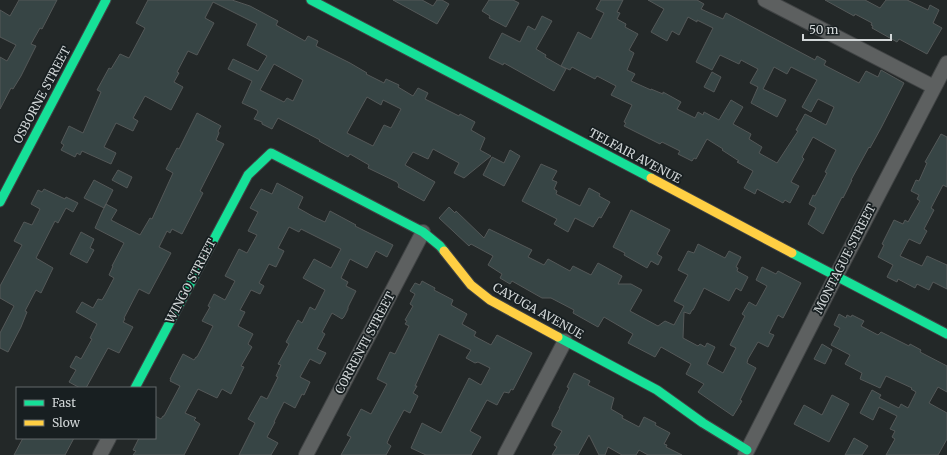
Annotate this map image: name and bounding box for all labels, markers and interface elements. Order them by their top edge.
scale bar [803,16,891,42]
text: 50 m [809,22,838,37]
street label: OSBORNE STREET [10,43,74,146]
street label: TELFAIR AVENUE [586,125,685,187]
street label: MONTAGUE STREET [810,201,879,316]
street label: WINGO STREET [161,235,219,327]
street label: CAYUGA AVENUE [490,279,587,342]
street label: CORRENTI STREET [331,289,398,396]
legend [16,387,156,439]
text: Fast [52,395,76,410]
text: Slow [52,415,81,430]

